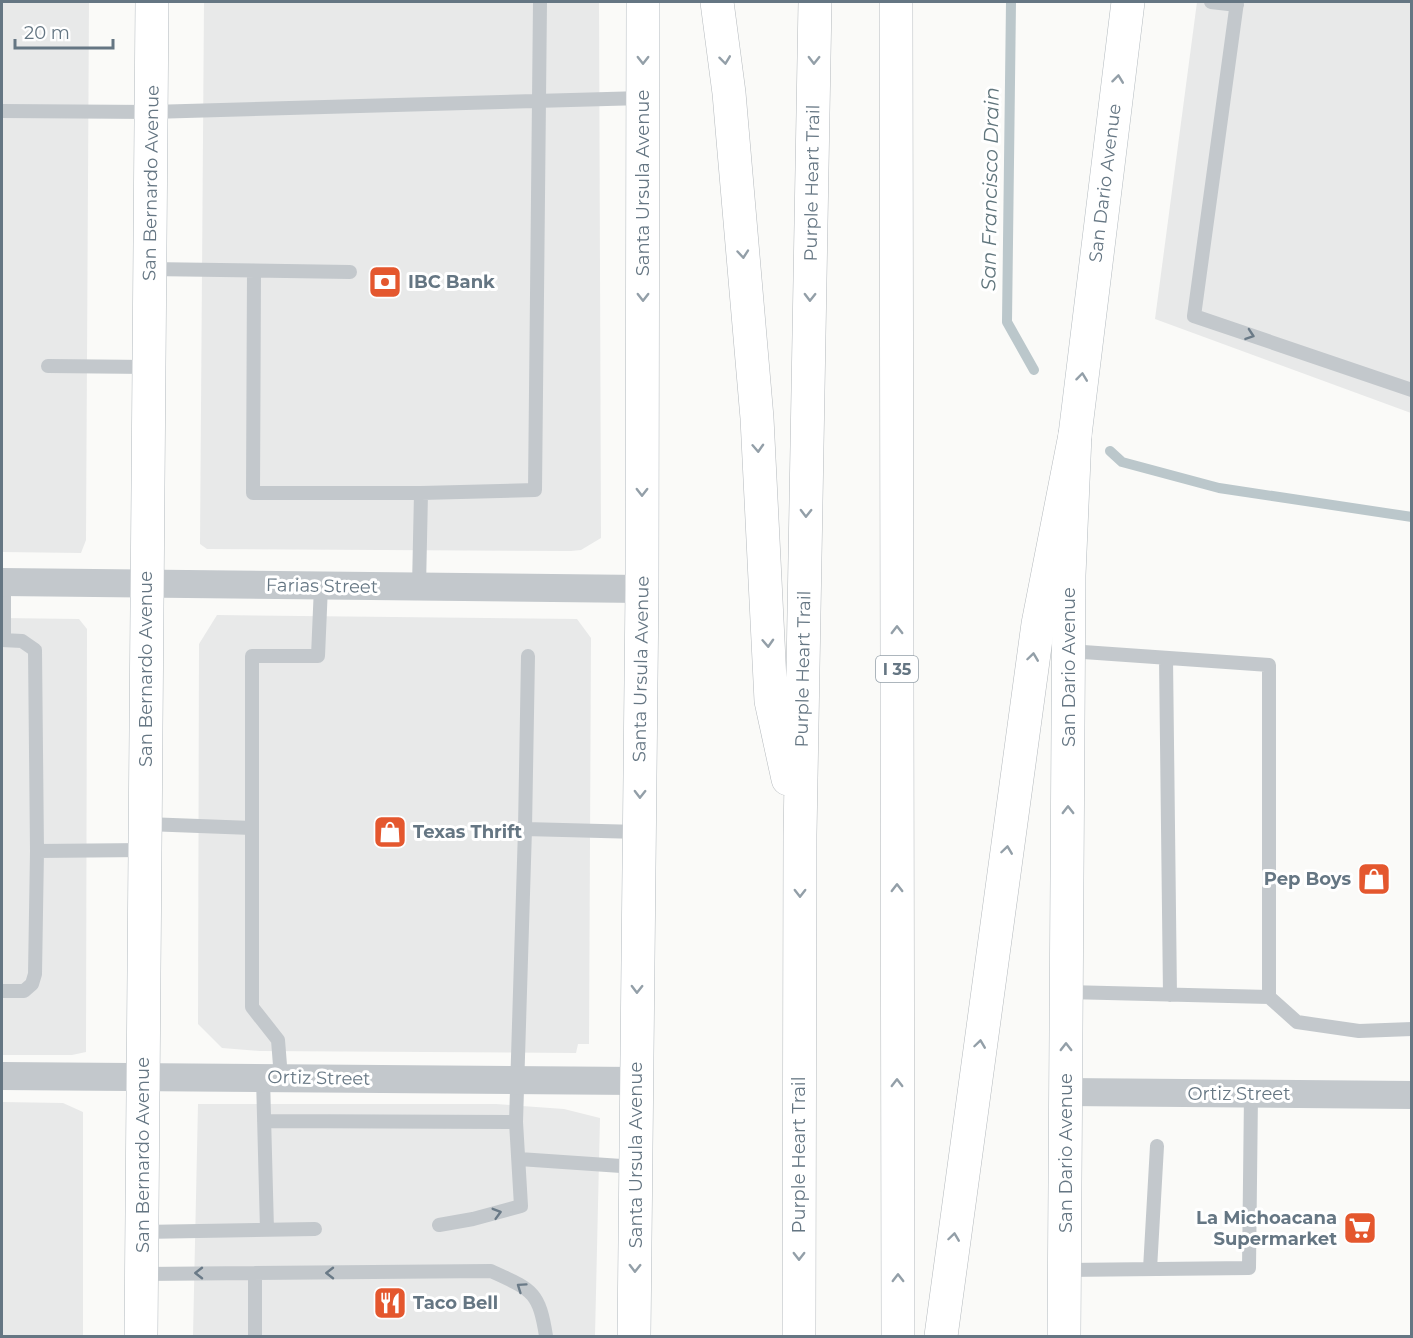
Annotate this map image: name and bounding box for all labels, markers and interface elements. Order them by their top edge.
scale bar [15,12,112,50]
text: 20 m [24,22,70,44]
one-way arrow [718,55,730,64]
one-way arrow [807,55,820,64]
one-way arrow [637,56,649,65]
one-way arrow [1111,74,1124,83]
street label: San Bernardo Avenue [138,85,164,281]
water label: San Francisco Drain [976,87,1004,291]
street label: Santa Ursula Avenue [632,90,654,276]
street label: San Dario Avenue [1084,102,1126,264]
street label: Purple Heart Trail [800,104,824,262]
one-way arrow [736,249,749,258]
bank icon: IBC Bank [367,264,403,300]
place label: IBC Bank [408,271,495,293]
one-way arrow [637,292,649,301]
one-way arrow [803,292,816,301]
one-way arrow [1244,327,1255,340]
one-way arrow [1075,372,1088,381]
one-way arrow [752,444,765,453]
one-way arrow [636,487,648,496]
one-way arrow [800,508,812,517]
street label: San Bernardo Avenue [135,571,157,767]
street label: Farias Street [266,574,378,598]
street label: Santa Ursula Avenue [628,575,654,762]
street label: San Dario Avenue [1058,587,1080,747]
street label: Purple Heart Trail [791,590,815,748]
one-way arrow [891,626,903,635]
one-way arrow [762,638,775,647]
one-way arrow [1027,653,1039,662]
road number: I 35 [876,656,918,682]
one-way arrow [634,790,646,799]
one-way arrow [1062,806,1074,815]
shop icon: Texas Thrift [372,814,408,850]
place label: Texas Thrift [413,821,522,843]
one-way arrow [1000,846,1012,855]
shop icon: Pep Boys [1356,861,1392,897]
place label: Pep Boys [1264,868,1351,890]
one-way arrow [891,884,903,893]
one-way arrow [794,889,806,898]
one-way arrow [631,985,644,994]
one-way arrow [974,1039,986,1048]
one-way arrow [1060,1043,1072,1052]
street label: San Bernardo Avenue [132,1057,154,1253]
street label: Santa Ursula Avenue [625,1062,647,1248]
street label: Ortiz Street [267,1066,371,1090]
street label: San Dario Avenue [1055,1073,1077,1233]
street label: Purple Heart Trail [788,1077,810,1233]
one-way arrow [891,1079,903,1088]
street label: Ortiz Street [1187,1083,1291,1105]
place label: La Michoacana Supermarket [1196,1207,1337,1250]
one-way arrow [491,1208,501,1220]
supermarket icon: La Michoacana Supermarket [1342,1210,1378,1246]
one-way arrow [948,1232,960,1242]
one-way arrow [793,1252,805,1261]
one-way arrow [629,1264,641,1273]
one-way arrow [194,1267,203,1279]
one-way arrow [326,1267,335,1279]
one-way arrow [892,1274,904,1283]
one-way arrow [517,1284,528,1295]
restaurant icon: Taco Bell [372,1285,408,1321]
place label: Taco Bell [413,1292,498,1314]

